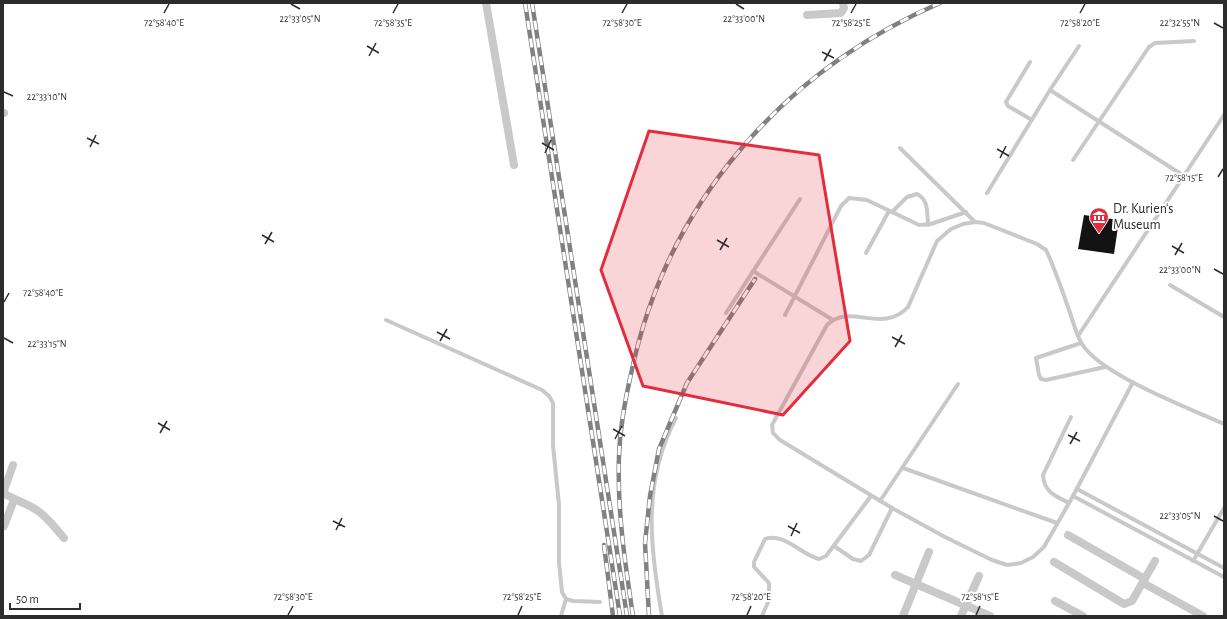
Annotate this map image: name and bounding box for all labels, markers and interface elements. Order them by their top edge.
text: 22°33'05"N [279,14,321,24]
text: 22°33'00"N [723,14,765,24]
text: 72°58'40"E [144,18,184,28]
text: 72°58'35"E [374,18,412,28]
text: 72°58'30"E [602,18,642,28]
text: 72°58'25"E [832,18,870,28]
text: 72°58'20"E [1060,18,1100,28]
text: 22°32'55"N [1160,18,1200,28]
text: 22°33'10"N [27,92,67,102]
text: 72°58'15"E [1165,173,1203,183]
place label: Dr. Kurien's Museum [1113,202,1174,232]
museum icon: Dr. Kurien's Museum [1088,206,1110,234]
text: 22°33'00"N [1159,265,1201,275]
text: 72°58'40"E [23,288,63,298]
text: 22°33'15"N [27,339,67,349]
text: 22°33'05"N [1159,511,1201,521]
scale bar [10,585,80,611]
text: 72°58'30"E [273,592,313,602]
text: 72°58'25"E [503,592,541,602]
text: 72°58'20"E [731,592,771,602]
text: 72°58'15"E [961,592,999,602]
text: 50 m [16,593,39,605]

